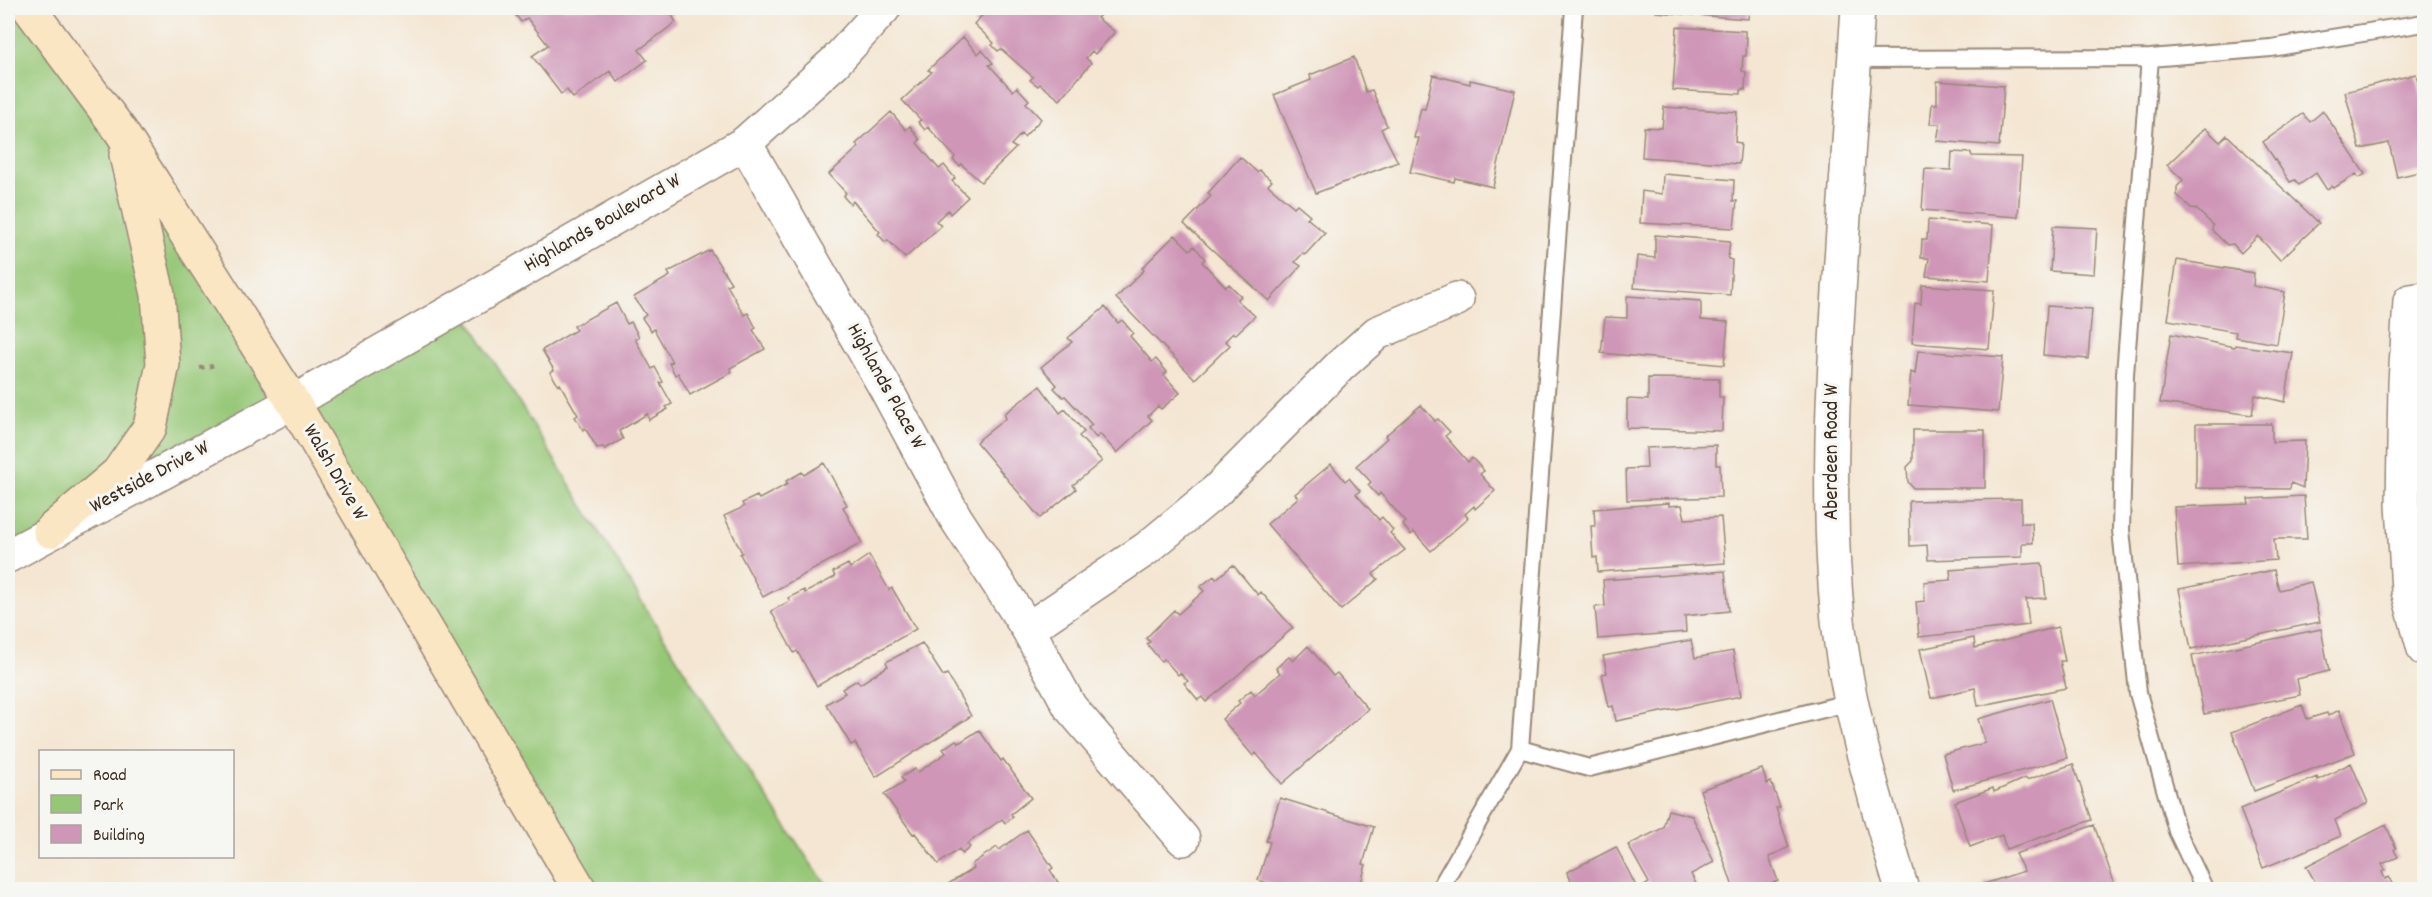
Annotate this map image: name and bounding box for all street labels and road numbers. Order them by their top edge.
street label: Highlands Boulevard W [519,166,688,281]
street label: Highlands Place W [838,318,933,456]
street label: Aberdeen Road W [1818,383,1848,520]
street label: Walsh Drive W [294,419,374,528]
street label: Westside Drive W [85,433,216,522]

